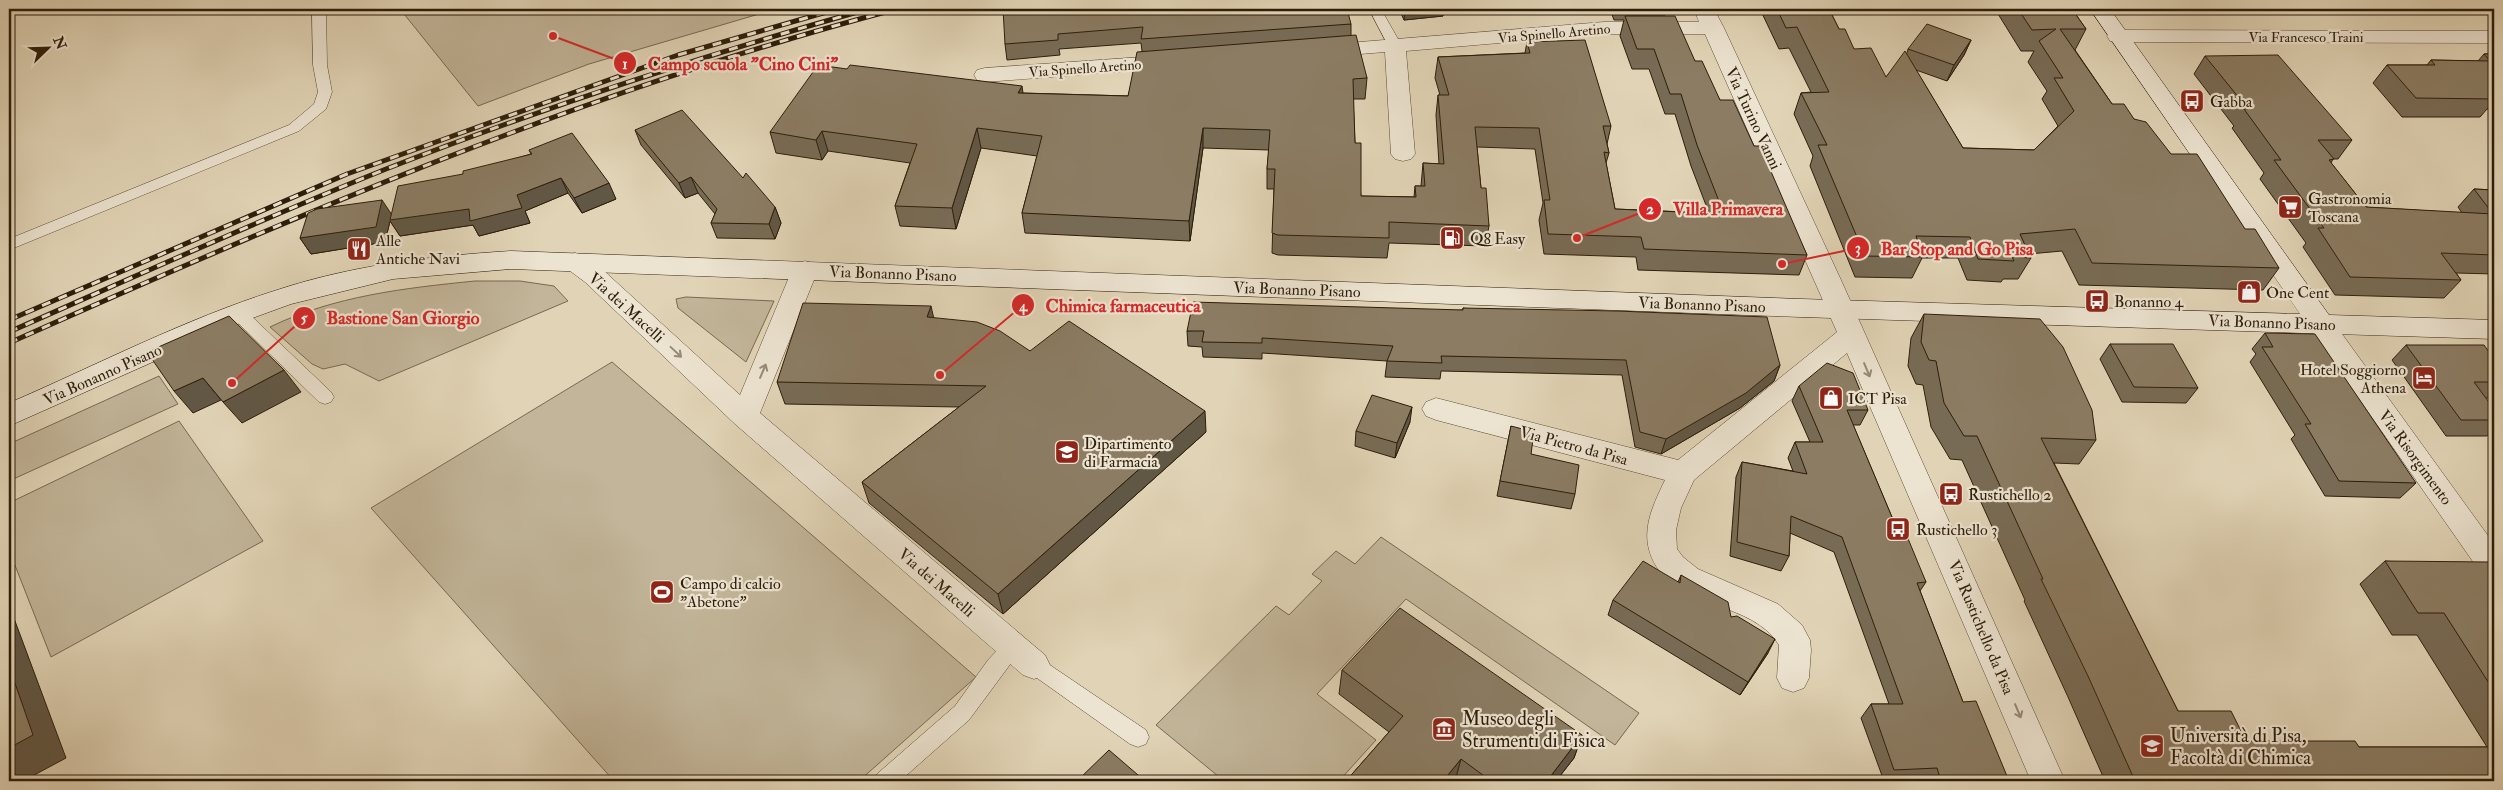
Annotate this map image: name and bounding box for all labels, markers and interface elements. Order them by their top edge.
street label: Via Spinello Aretino [1497,20,1611,48]
north arrow [22,22,72,72]
street label: Via Francesco Traini [2249,29,2364,46]
text: N [49,33,70,53]
callout: Campo scuola "Cino Cini" [612,47,848,80]
text: Campo scuola "Cino Cini" [648,53,838,76]
text: 1 [622,55,628,74]
street label: Via Spinello Aretino [1028,56,1142,82]
street label: Via Turino Vanni [1721,64,1786,173]
bus stop icon: Gabba [2179,88,2205,114]
place label: Gabba [2210,92,2253,112]
place label: Gastronomia Toscana [2308,189,2392,227]
callout: Villa Primavera [1638,192,1793,225]
supermarket icon: Gastronomia Toscana [2277,194,2303,220]
text: Villa Primavera [1672,198,1784,221]
text: 2 [1646,200,1654,219]
fuel station icon: Q8 Easy [1439,225,1465,251]
place label: Q8 Easy [1470,229,1526,249]
place label: Alle Antiche Navi [375,231,460,269]
callout: Bar Stop and Go Pisa [1846,232,2044,265]
restaurant icon: Alle Antiche Navi [346,236,372,262]
text: Bar Stop and Go Pisa [1881,238,2034,261]
text: 3 [1855,239,1861,258]
street label: Via Bonanno Pisano [829,262,957,286]
street label: Via dei Macelli [584,268,668,347]
street label: Via Bonanno Pisano [1233,278,1361,302]
shop icon: One Cent [2236,279,2262,305]
place label: One Cent [2266,283,2329,303]
bus stop icon: Bonanno 4 [2084,288,2110,314]
callout: Chimica farmaceutica [1011,289,1211,322]
place label: Bonanno 4 [2114,292,2185,312]
street label: Via Bonanno Pisano [1638,293,1766,317]
text: Chimica farmaceutica [1045,295,1201,318]
text: 4 [1018,297,1028,316]
callout: Bastione San Giorgio [292,301,490,334]
text: Bastione San Giorgio [327,307,480,330]
text: 5 [301,309,308,328]
street label: Via Bonanno Pisano [2208,311,2336,335]
street label: Via Bonanno Pisano [40,340,165,410]
one-way arrow [670,346,683,358]
place label: Hotel Soggiorno Athena [2300,360,2406,398]
one-way arrow [1862,362,1872,377]
one-way arrow [760,363,769,378]
hotel icon: Hotel Soggiorno Athena [2411,365,2437,391]
shop icon: ICT Pisa [1818,385,1844,411]
place label: ICT Pisa [1848,389,1907,409]
street label: Via Risorgimento [2374,406,2456,509]
street label: Via Pietro da Pisa [1517,422,1630,470]
place label: Dipartimento di Farmacia [1084,434,1172,472]
school or university icon: Dipartimento di Farmacia [1054,439,1080,465]
bus stop icon: Rustichello 2 [1938,481,1964,507]
place label: Rustichello 2 [1968,485,2051,505]
bus stop icon: Rustichello 3 [1885,516,1911,542]
place label: Rustichello 3 [1916,520,1997,540]
street label: Via dei Macelli [894,544,979,622]
street label: Via Rustichello da Pisa [1944,557,2019,698]
place label: Campo di calcio "Abetone" [680,574,781,612]
sports icon: Campo di calcio "Abetone" [649,579,675,605]
one-way arrow [2013,703,2023,718]
place label: Museo degli Strumenti di Fisica [1462,707,1606,753]
museum icon: Museo degli Strumenti di Fisica [1431,716,1457,742]
place label: Università di Pisa, Facoltà di Chimica [2170,724,2311,770]
school or university icon: Università di Pisa, Facoltà di Chimica [2139,733,2165,759]

